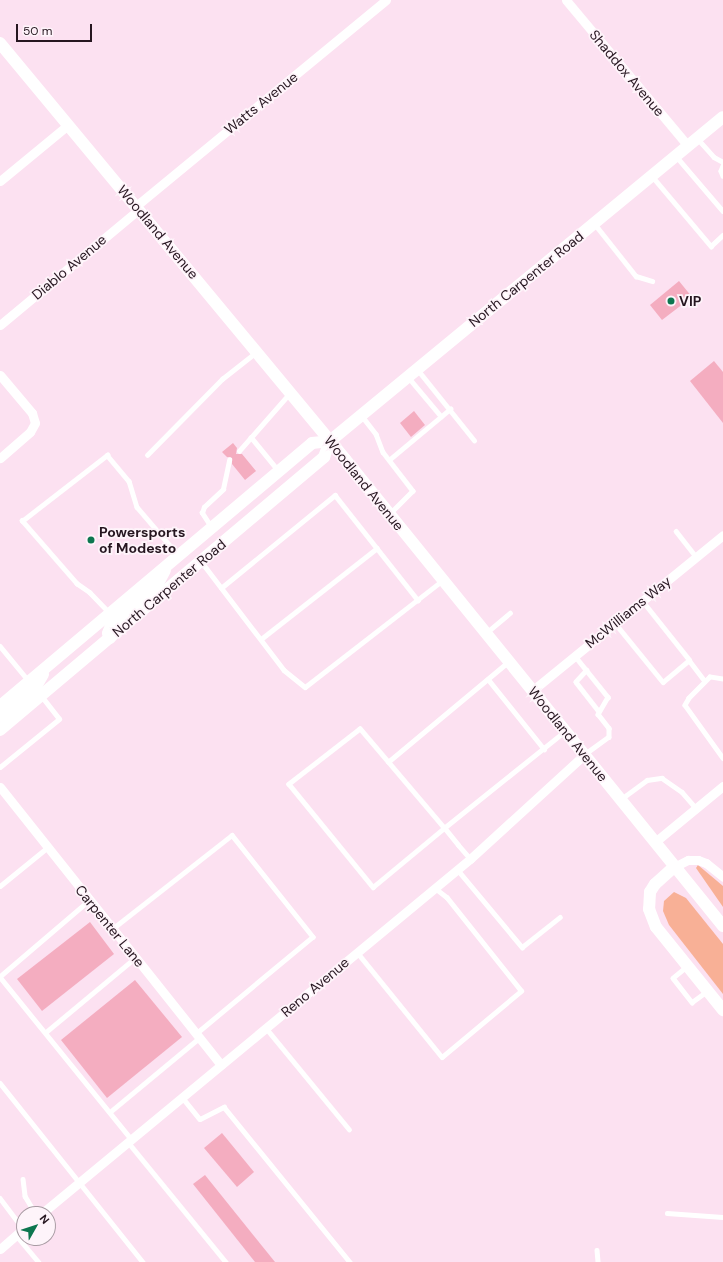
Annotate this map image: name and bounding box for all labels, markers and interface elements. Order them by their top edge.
scale bar [18,16,94,42]
text: 50 m [23,23,52,39]
street label: Shaddox Avenue [586,26,668,120]
street label: Watts Avenue [221,68,301,138]
street label: Woodland Avenue [114,182,202,282]
street label: North Carpenter Road [465,228,587,330]
street label: Diablo Avenue [28,231,110,303]
place label: VIP [679,293,701,309]
marker: VIP [666,296,676,306]
street label: Woodland Avenue [321,432,407,534]
place label: Powersports of Modesto [99,524,185,556]
marker: Powersports of Modesto [86,535,96,545]
street label: North Carpenter Road [109,536,229,640]
street label: McWilliams Way [582,572,674,652]
street label: Woodland Avenue [525,683,611,785]
street label: Carpenter Lane [72,882,148,970]
street label: Reno Avenue [278,954,352,1020]
north arrow [16,1206,56,1246]
text: N [37,1212,53,1227]

